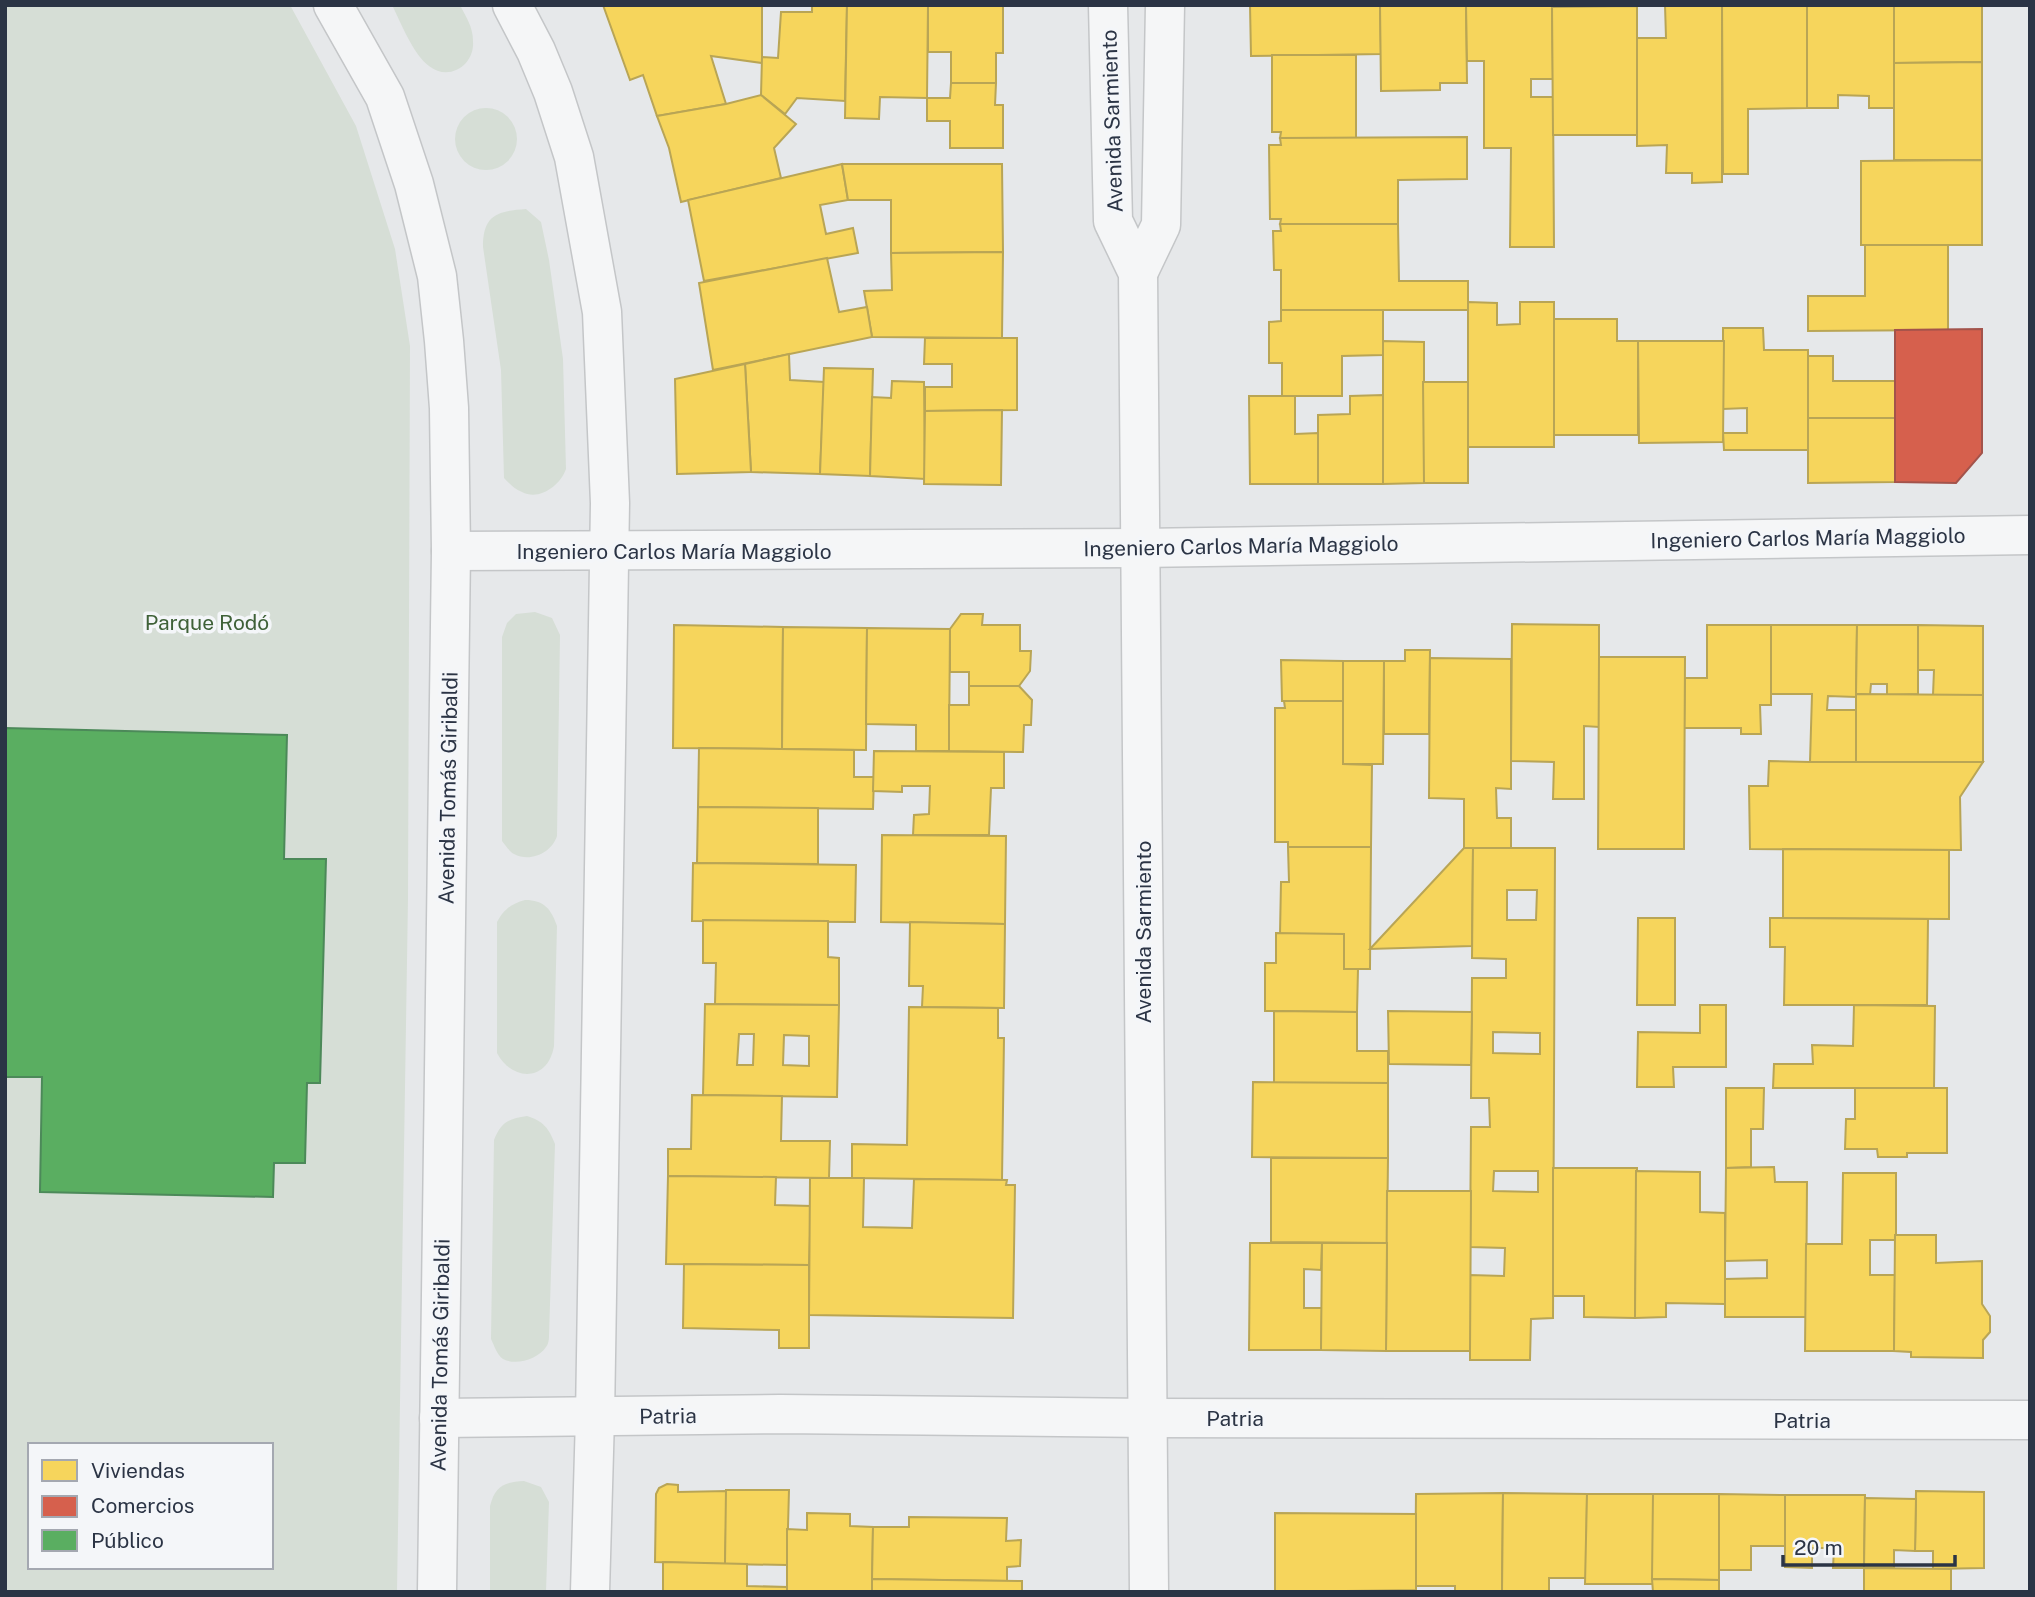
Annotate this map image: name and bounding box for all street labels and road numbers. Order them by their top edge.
street label: Avenida Sarmiento [1096,29,1128,213]
street label: Ingeniero Carlos María Maggiolo [1650,523,1966,553]
street label: Ingeniero Carlos María Maggiolo [1083,531,1399,561]
street label: Ingeniero Carlos María Maggiolo [516,539,832,564]
street label: Avenida Tomás Giribaldi [433,671,463,905]
street label: Avenida Sarmiento [1131,841,1156,1024]
street label: Avenida Tomás Giribaldi [425,1238,455,1472]
street label: Patria [639,1403,697,1429]
street label: Patria [1206,1406,1264,1431]
street label: Patria [1773,1408,1831,1433]

